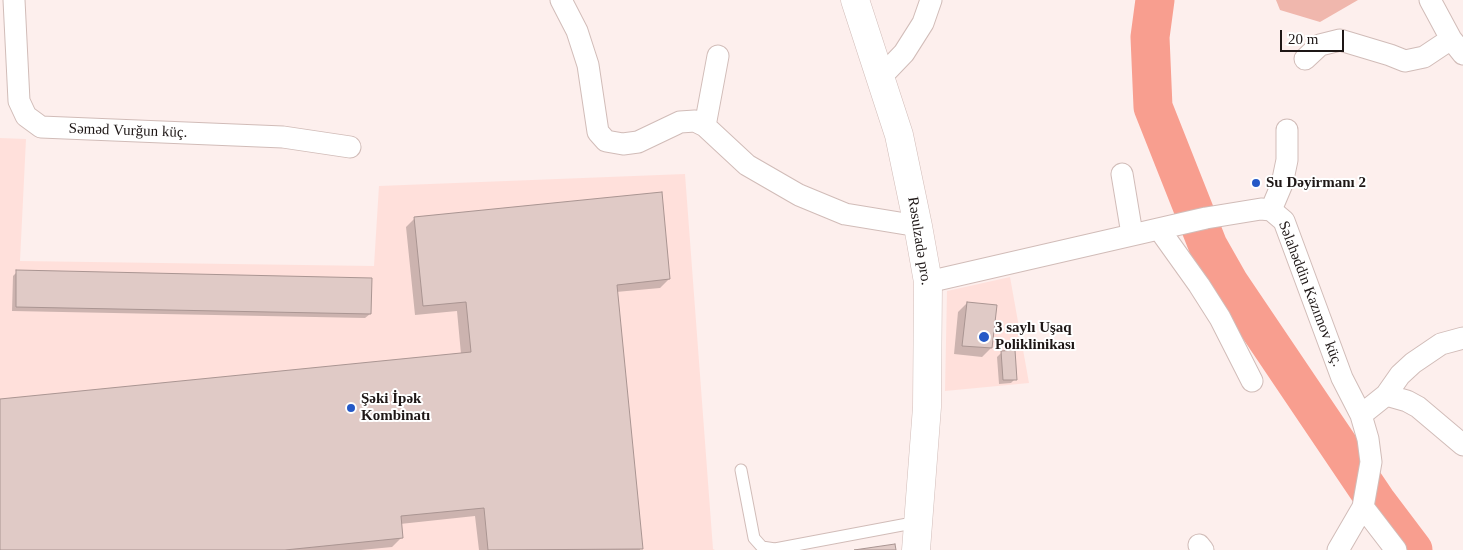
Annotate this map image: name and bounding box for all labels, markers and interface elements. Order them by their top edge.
scale bar [1283,20,1347,52]
text: 20 m [1288,31,1318,47]
street label: Səməd Vurğun küç. [68,120,188,142]
place label: Su Dəyirmanı 2 [1266,174,1366,192]
marker: Su Dəyirmanı 2 [1250,177,1262,189]
street label: Rəsulzadə pro. [903,196,935,286]
street label: Səlahəddin Kazımov küç. [1274,219,1346,369]
place label: 3 saylı Uşaq Poliklinikası [995,319,1075,354]
marker: 3 saylı Uşaq Poliklinikası [977,330,991,344]
place label: Şəki İpək Kombinatı [361,390,430,425]
marker: Şəki İpək Kombinatı [345,402,357,414]

